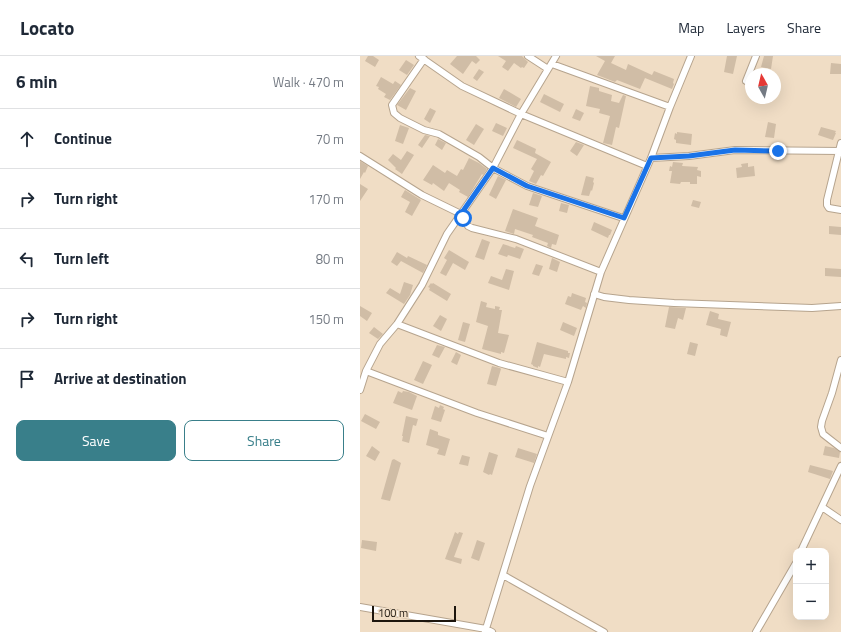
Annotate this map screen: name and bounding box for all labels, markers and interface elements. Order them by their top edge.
text: Locato [20,13,74,42]
text: Map [678,17,704,38]
text: Layers [726,17,765,38]
text: Share [787,17,821,38]
north arrow [745,68,781,104]
text: 6 min [16,69,57,95]
text: Walk · 470 m [273,72,344,92]
text: Continue [54,127,112,150]
icon: ahead [16,128,38,150]
text: 70 m [316,129,344,149]
route end [769,142,787,160]
text: Turn right [54,187,118,210]
icon: right [16,188,38,210]
text: 170 m [308,189,344,209]
route start [454,209,472,227]
text: Turn left [54,247,109,270]
icon: left [16,248,38,270]
text: 80 m [316,249,344,269]
text: Turn right [54,307,118,330]
icon: right [16,308,38,330]
text: 150 m [308,309,344,329]
text: Arrive at destination [54,367,187,390]
icon: arrive [16,368,38,390]
button: Save [16,420,176,461]
button: Share [184,420,344,461]
map controls [793,548,829,620]
button: + [793,548,829,584]
button: − [793,584,829,620]
scale bar [372,604,456,623]
text: 100 m [378,605,408,621]

